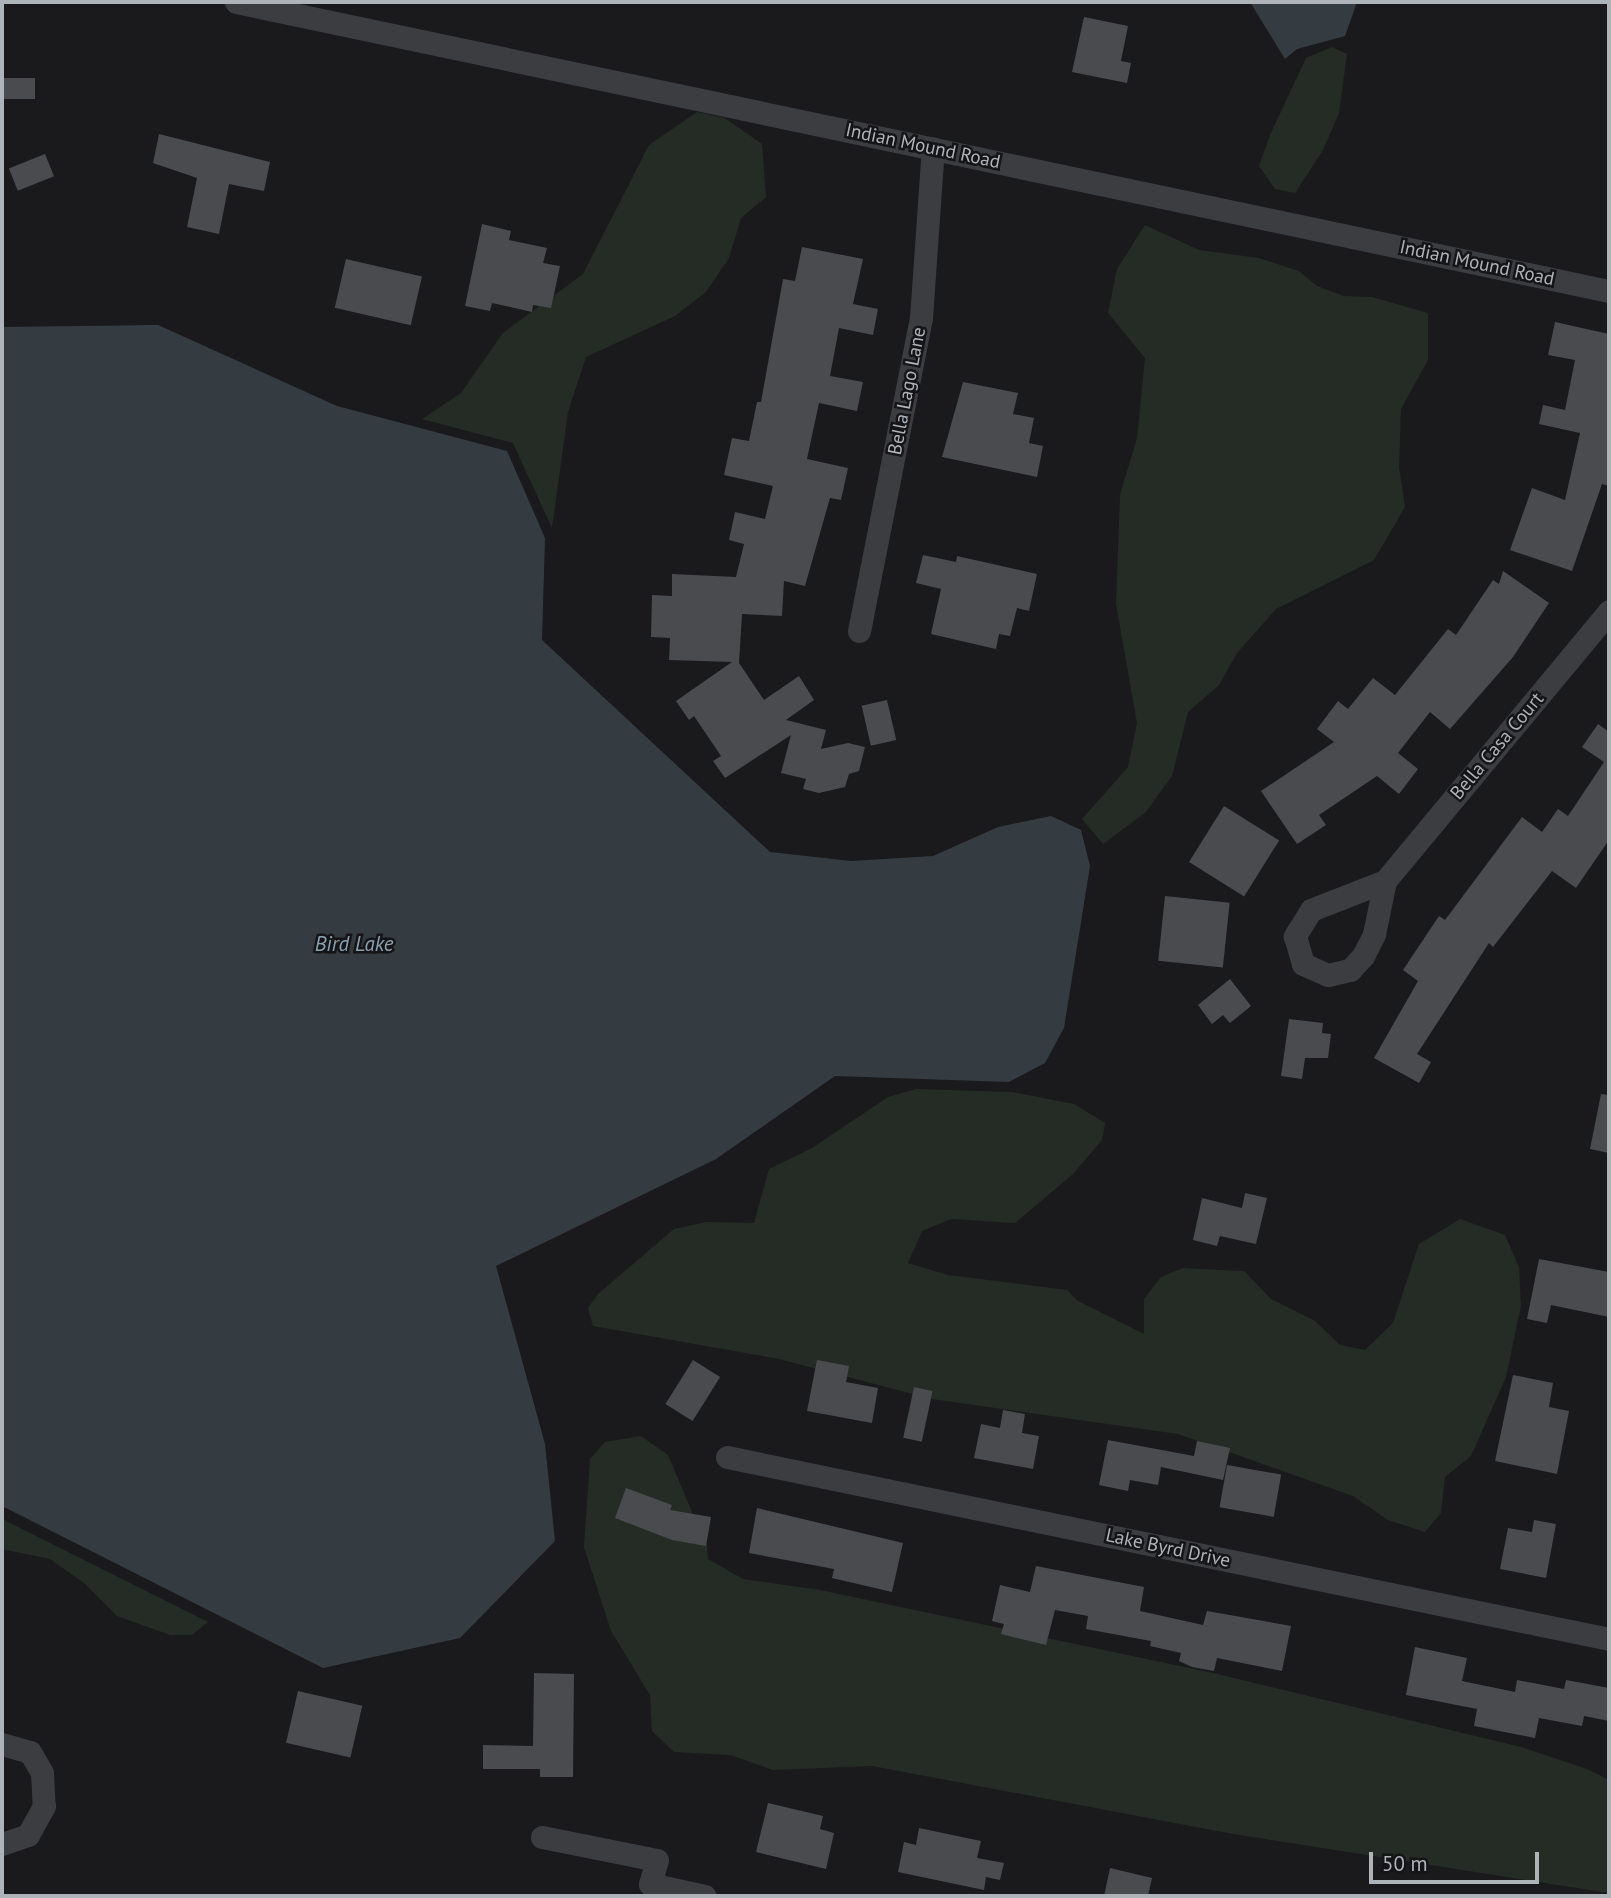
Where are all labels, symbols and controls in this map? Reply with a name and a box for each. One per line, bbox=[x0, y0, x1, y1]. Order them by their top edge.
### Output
street label: Indian Mound Road bbox=[844, 118, 1002, 174]
street label: Indian Mound Road bbox=[1398, 235, 1556, 291]
street label: Bella Lago Lane bbox=[883, 325, 931, 457]
street label: Bella Casa Court bbox=[1446, 688, 1548, 804]
water label: Bird Lake bbox=[315, 931, 393, 957]
street label: Lake Byrd Drive bbox=[1104, 1524, 1232, 1572]
scale bar bbox=[1373, 1839, 1543, 1883]
text: 50 m bbox=[1382, 1850, 1428, 1877]

